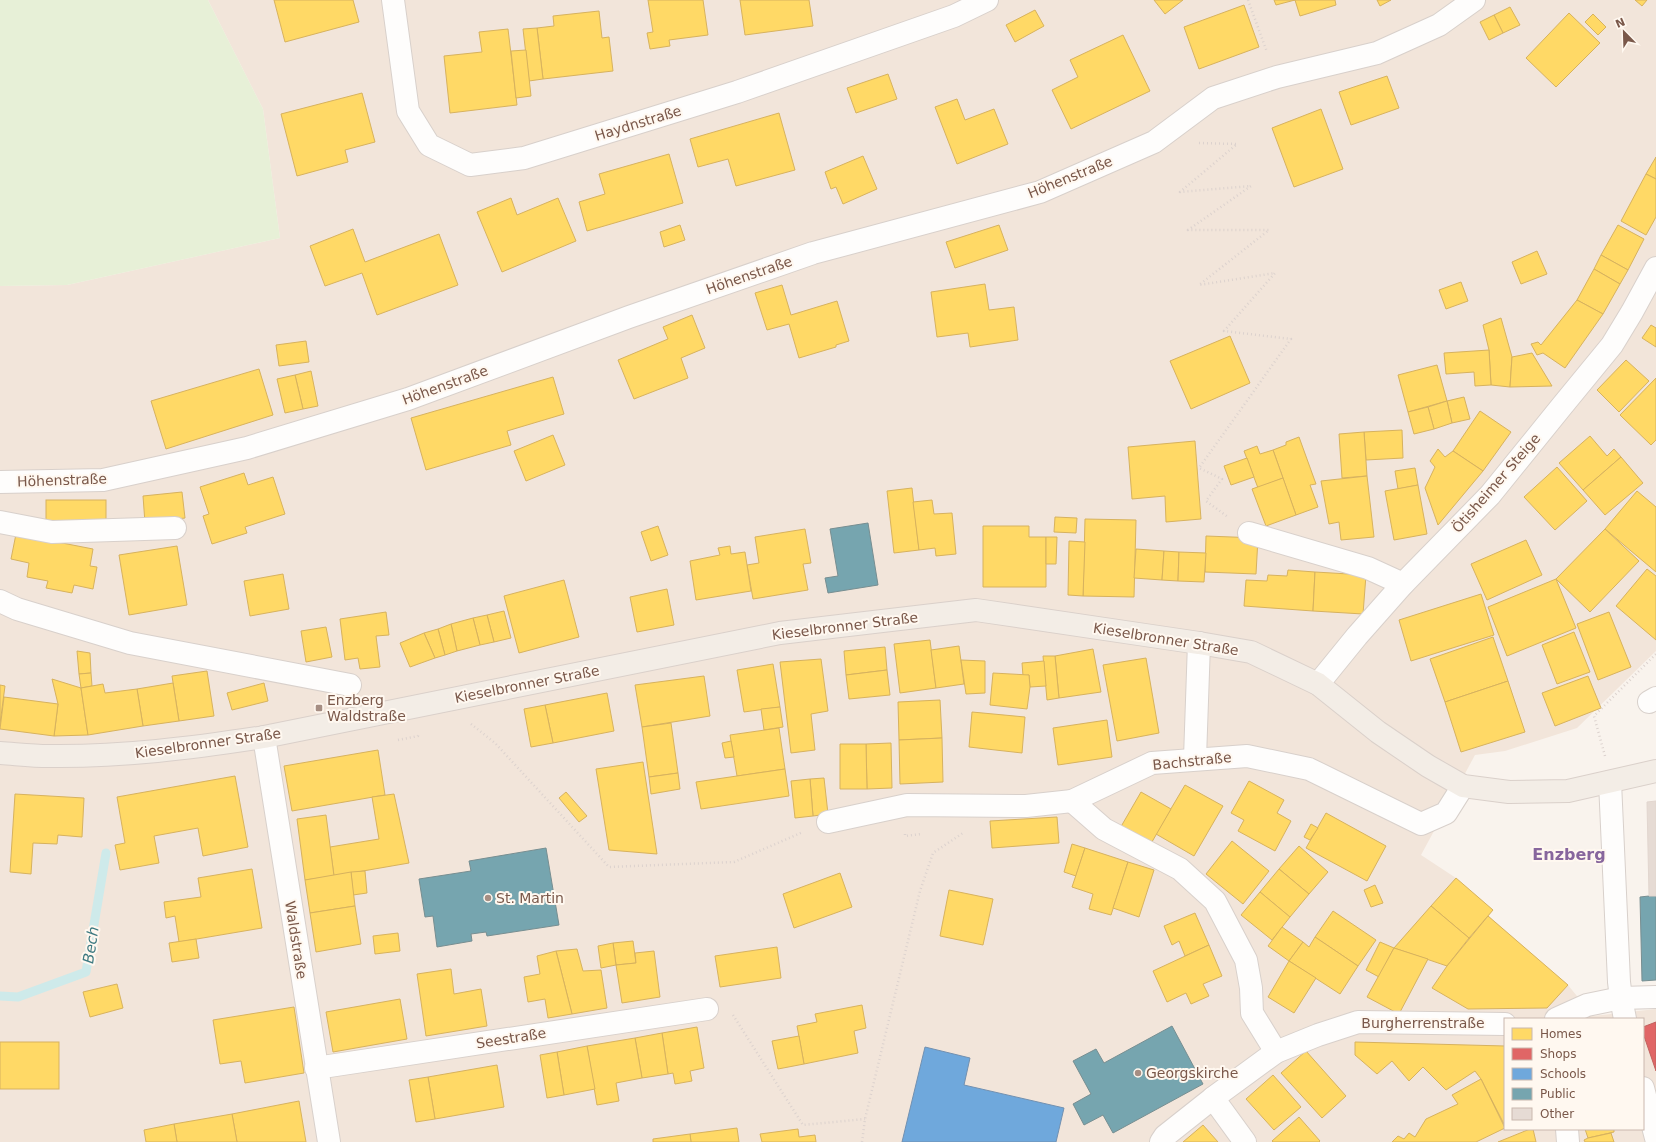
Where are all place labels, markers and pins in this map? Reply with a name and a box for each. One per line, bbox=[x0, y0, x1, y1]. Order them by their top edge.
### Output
place label: Enzberg Waldstraße bbox=[327, 692, 406, 724]
marker: Enzberg Waldstraße bbox=[314, 703, 324, 713]
place label: St. Martin bbox=[496, 890, 564, 906]
marker: St. Martin bbox=[483, 893, 493, 903]
place label: Georgskirche bbox=[1146, 1065, 1238, 1081]
marker: Georgskirche bbox=[1133, 1068, 1143, 1078]

